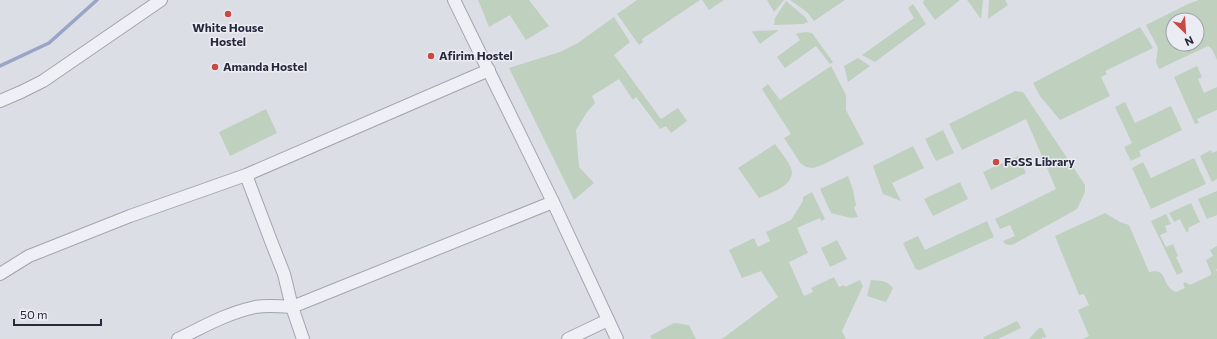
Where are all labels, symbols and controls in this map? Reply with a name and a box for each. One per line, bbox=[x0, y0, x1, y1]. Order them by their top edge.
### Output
marker: White House Hostel bbox=[223, 9, 233, 19]
north arrow bbox=[1165, 12, 1205, 52]
place label: White House Hostel bbox=[192, 20, 264, 48]
text: N bbox=[1183, 34, 1196, 49]
place label: Afirim Hostel bbox=[439, 48, 513, 62]
marker: Afirim Hostel bbox=[426, 51, 436, 61]
place label: Amanda Hostel bbox=[223, 59, 307, 73]
marker: Amanda Hostel bbox=[210, 62, 220, 72]
place label: FoSS Library bbox=[1004, 154, 1075, 168]
marker: FoSS Library bbox=[991, 157, 1001, 167]
scale bar bbox=[14, 301, 101, 327]
text: 50 m bbox=[20, 307, 48, 321]

